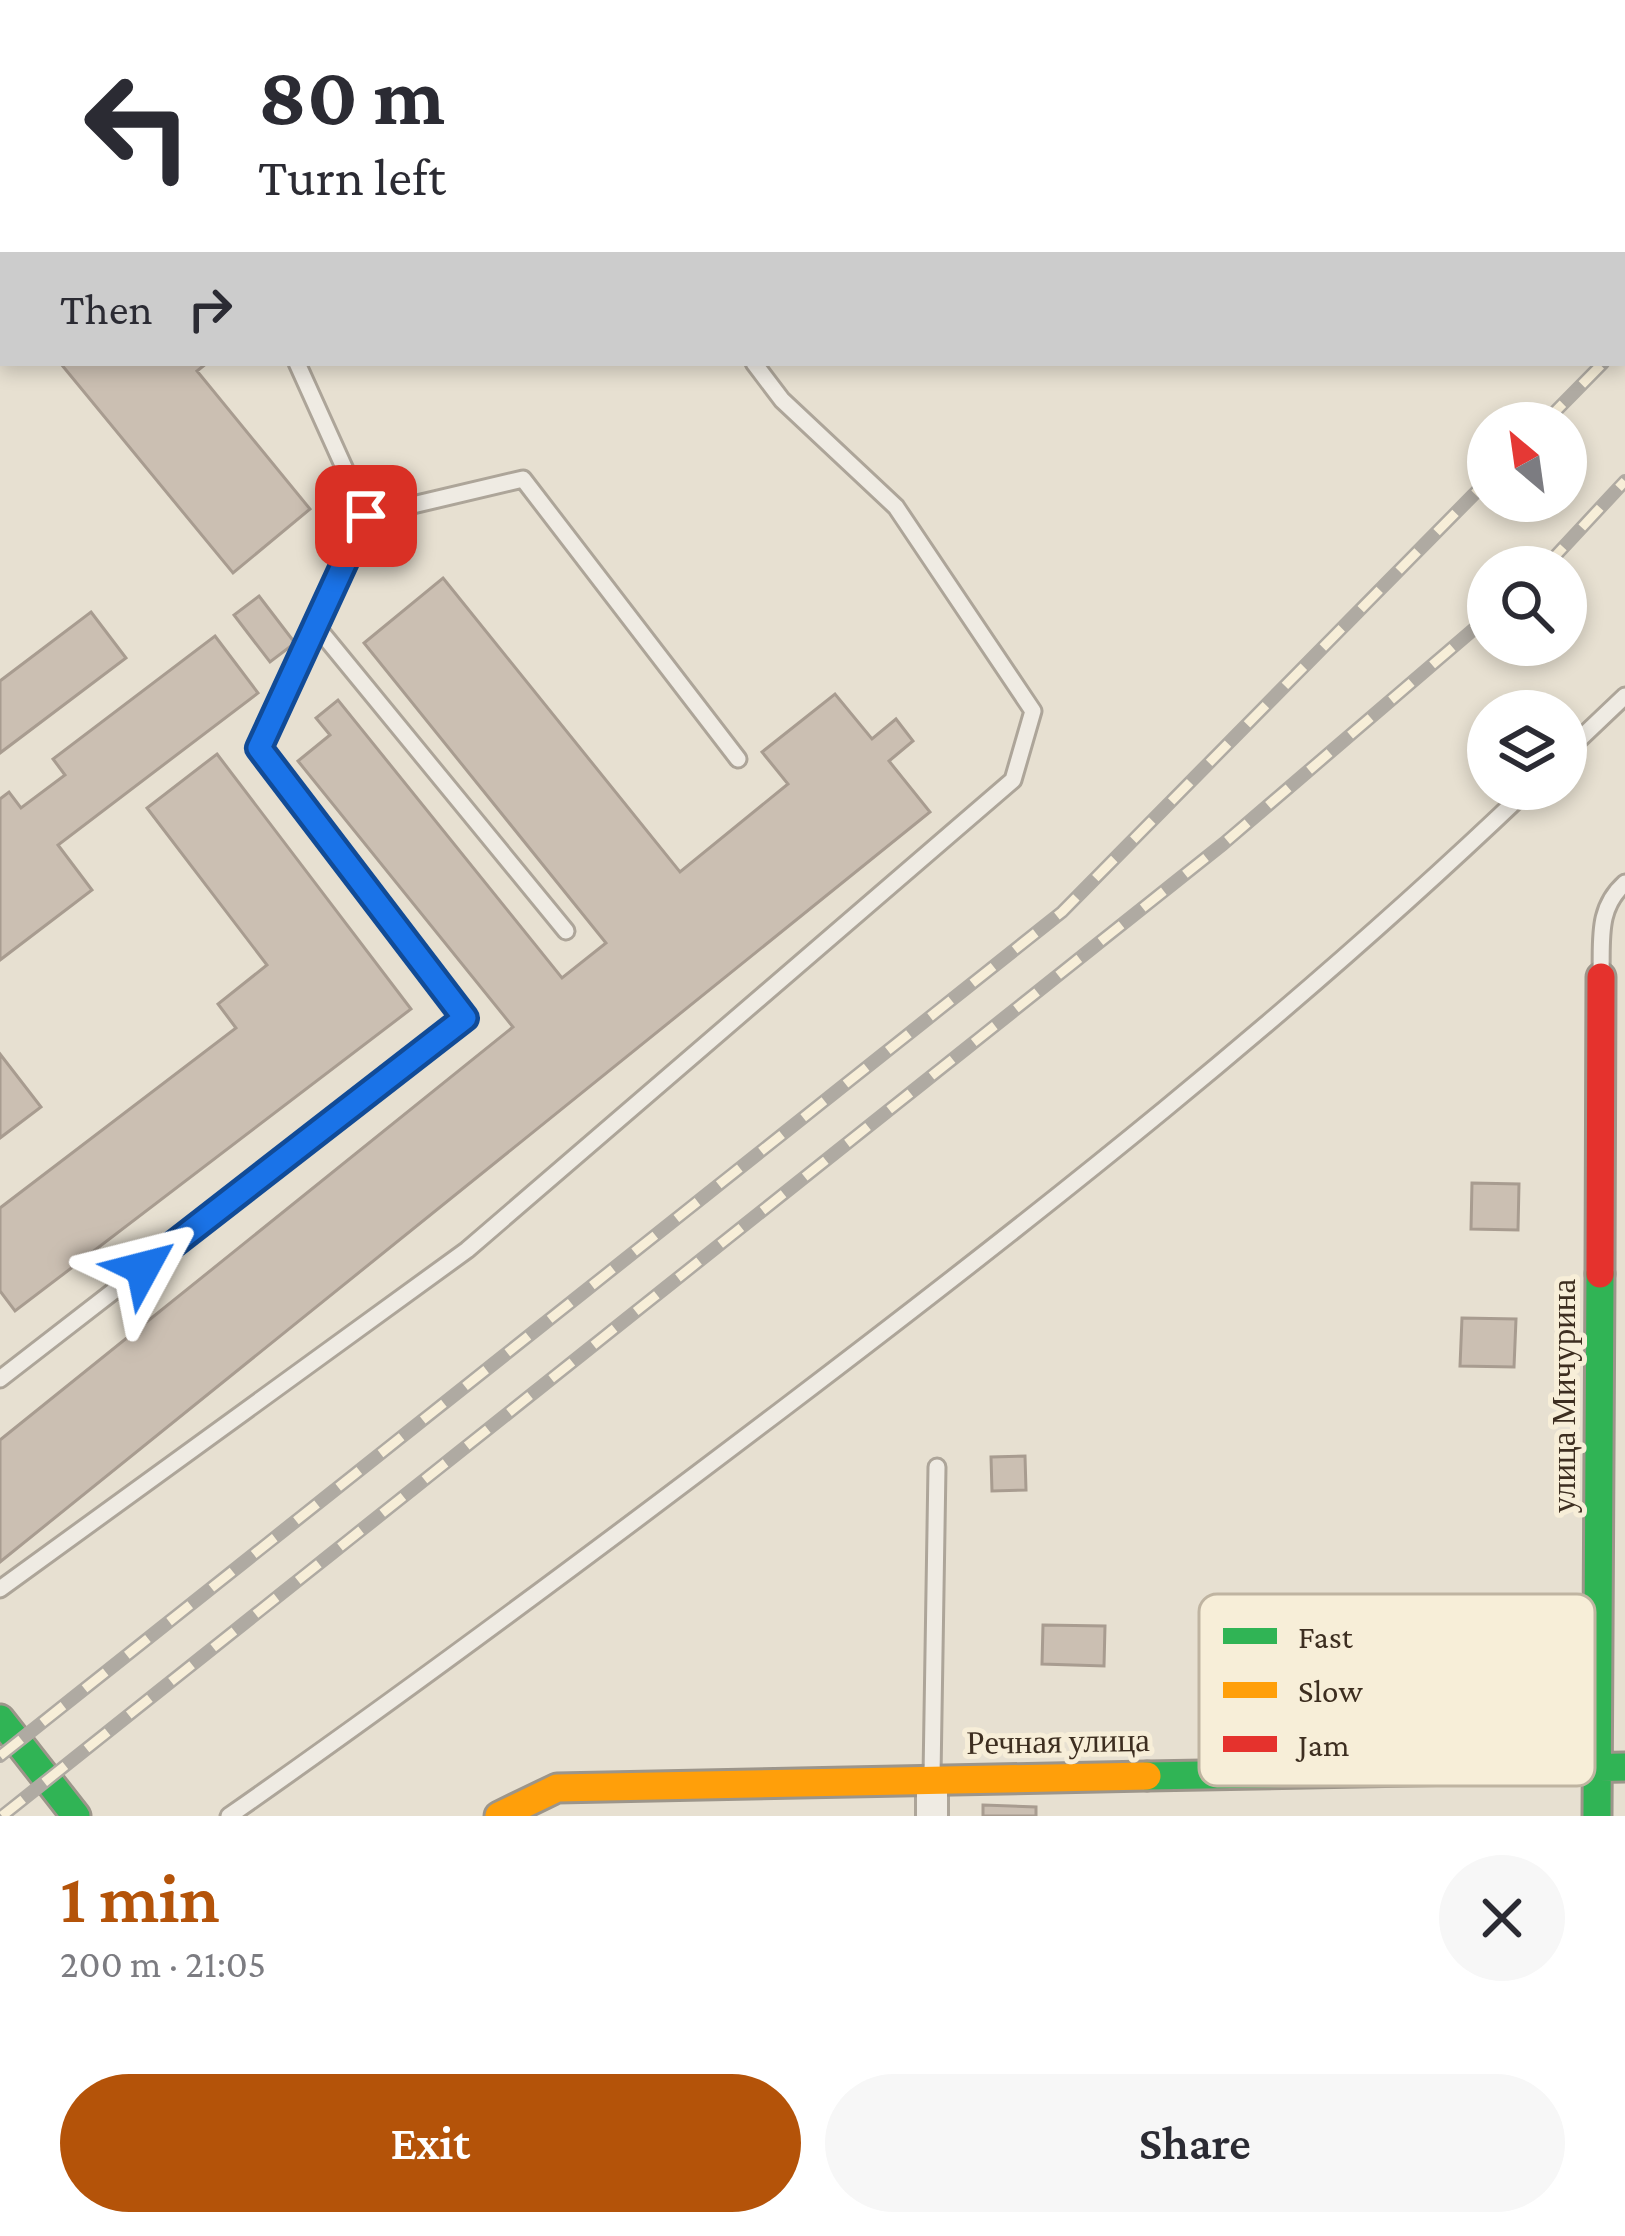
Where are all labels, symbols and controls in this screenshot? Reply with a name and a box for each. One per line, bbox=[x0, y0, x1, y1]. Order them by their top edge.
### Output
icon: left bbox=[60, 48, 216, 204]
text: 80 m bbox=[258, 49, 445, 142]
text: Turn left bbox=[258, 147, 446, 207]
icon: right bbox=[177, 276, 243, 342]
text: Then bbox=[60, 284, 153, 334]
north arrow bbox=[1467, 402, 1587, 522]
map controls bbox=[1467, 402, 1587, 810]
pin bbox=[315, 465, 417, 567]
icon: arrive bbox=[333, 483, 399, 549]
button: search bbox=[1467, 546, 1587, 666]
button: layers bbox=[1467, 690, 1587, 810]
position arrow bbox=[80, 1205, 206, 1331]
street label: улица Мичурина bbox=[1545, 1279, 1582, 1513]
legend bbox=[1199, 1594, 1595, 1786]
text: Fast bbox=[1298, 1618, 1354, 1655]
text: Slow bbox=[1298, 1672, 1363, 1709]
street label: Речная улица bbox=[966, 1721, 1150, 1761]
text: Jam bbox=[1295, 1726, 1350, 1763]
button: close bbox=[1439, 1855, 1565, 1981]
text: 1 min bbox=[60, 1857, 220, 1937]
text: 200 m · 21:05 bbox=[60, 1942, 266, 1985]
button: Exit bbox=[60, 2074, 801, 2212]
button: Share bbox=[825, 2074, 1565, 2212]

